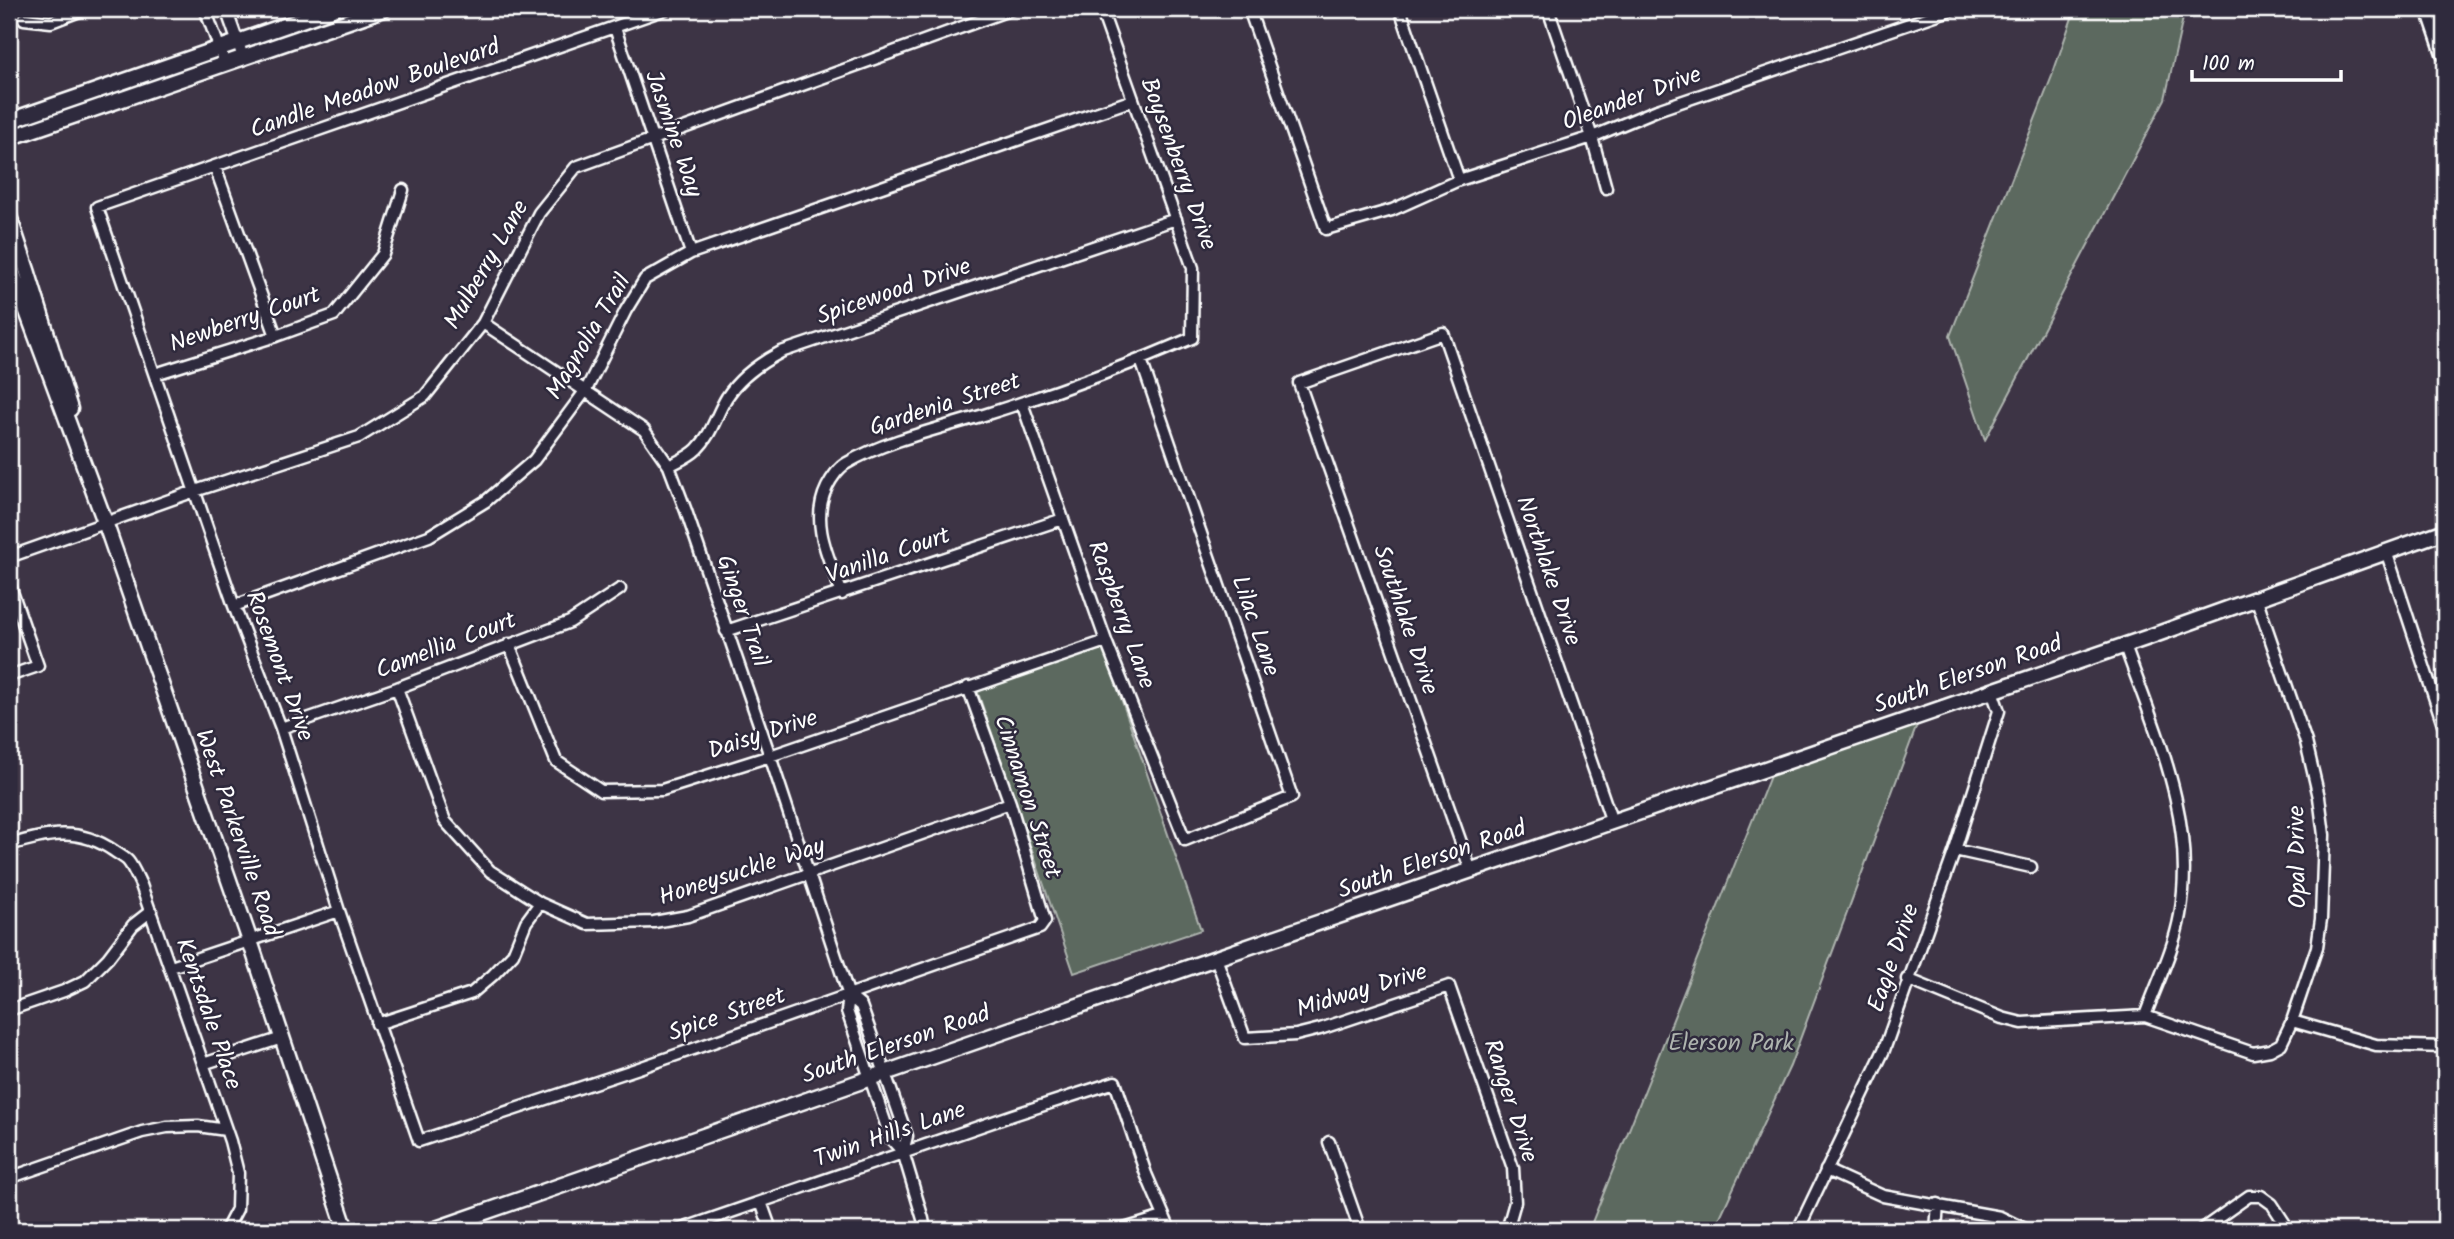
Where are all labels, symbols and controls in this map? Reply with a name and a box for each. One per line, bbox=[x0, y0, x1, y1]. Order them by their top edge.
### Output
street label: Candle Meadow Boulevard bbox=[245, 28, 506, 150]
scale bar bbox=[2192, 38, 2340, 82]
text: 100 m bbox=[2202, 48, 2255, 81]
street label: Oleander Drive bbox=[1557, 56, 1707, 142]
street label: Jasmine Way bbox=[633, 65, 713, 203]
street label: Boysenberry Drive bbox=[1129, 72, 1227, 256]
street label: Mulberry Lane bbox=[434, 193, 540, 337]
street label: Spicewood Drive bbox=[812, 247, 977, 337]
street label: Magnolia Trail bbox=[536, 266, 642, 408]
street label: Newberry Court bbox=[164, 276, 326, 364]
street label: Gardenia Street bbox=[864, 362, 1026, 448]
street label: Northlake Drive bbox=[1504, 491, 1592, 651]
street label: Vanilla Court bbox=[821, 516, 956, 595]
street label: Raspberry Lane bbox=[1076, 535, 1166, 695]
street label: Southlake Drive bbox=[1361, 540, 1449, 700]
street label: Ginger Trail bbox=[705, 550, 779, 673]
street label: Lilac Lane bbox=[1220, 570, 1290, 682]
street label: Rosemont Drive bbox=[234, 585, 324, 747]
street label: Camellia Court bbox=[370, 601, 523, 691]
street label: South Elerson Road bbox=[1868, 624, 2069, 726]
street label: Daisy Drive bbox=[703, 699, 823, 771]
street label: Cinnamon Street bbox=[982, 710, 1072, 885]
street label: West Parkerville Road bbox=[183, 724, 291, 943]
street label: Opal Drive bbox=[2278, 805, 2318, 909]
street label: South Elerson Road bbox=[1332, 809, 1533, 911]
street label: Honeysuckle Way bbox=[654, 826, 831, 917]
street label: Eagle Drive bbox=[1857, 898, 1931, 1018]
street label: Kentsdale Place bbox=[164, 933, 252, 1095]
street label: Midway Drive bbox=[1292, 953, 1432, 1029]
street label: Spice Street bbox=[663, 976, 792, 1053]
street label: South Elerson Road bbox=[796, 994, 997, 1096]
park label: Elerson Park bbox=[1668, 1024, 1795, 1063]
street label: Ranger Drive bbox=[1472, 1034, 1548, 1168]
street label: Twin Hills Lane bbox=[809, 1091, 971, 1179]

